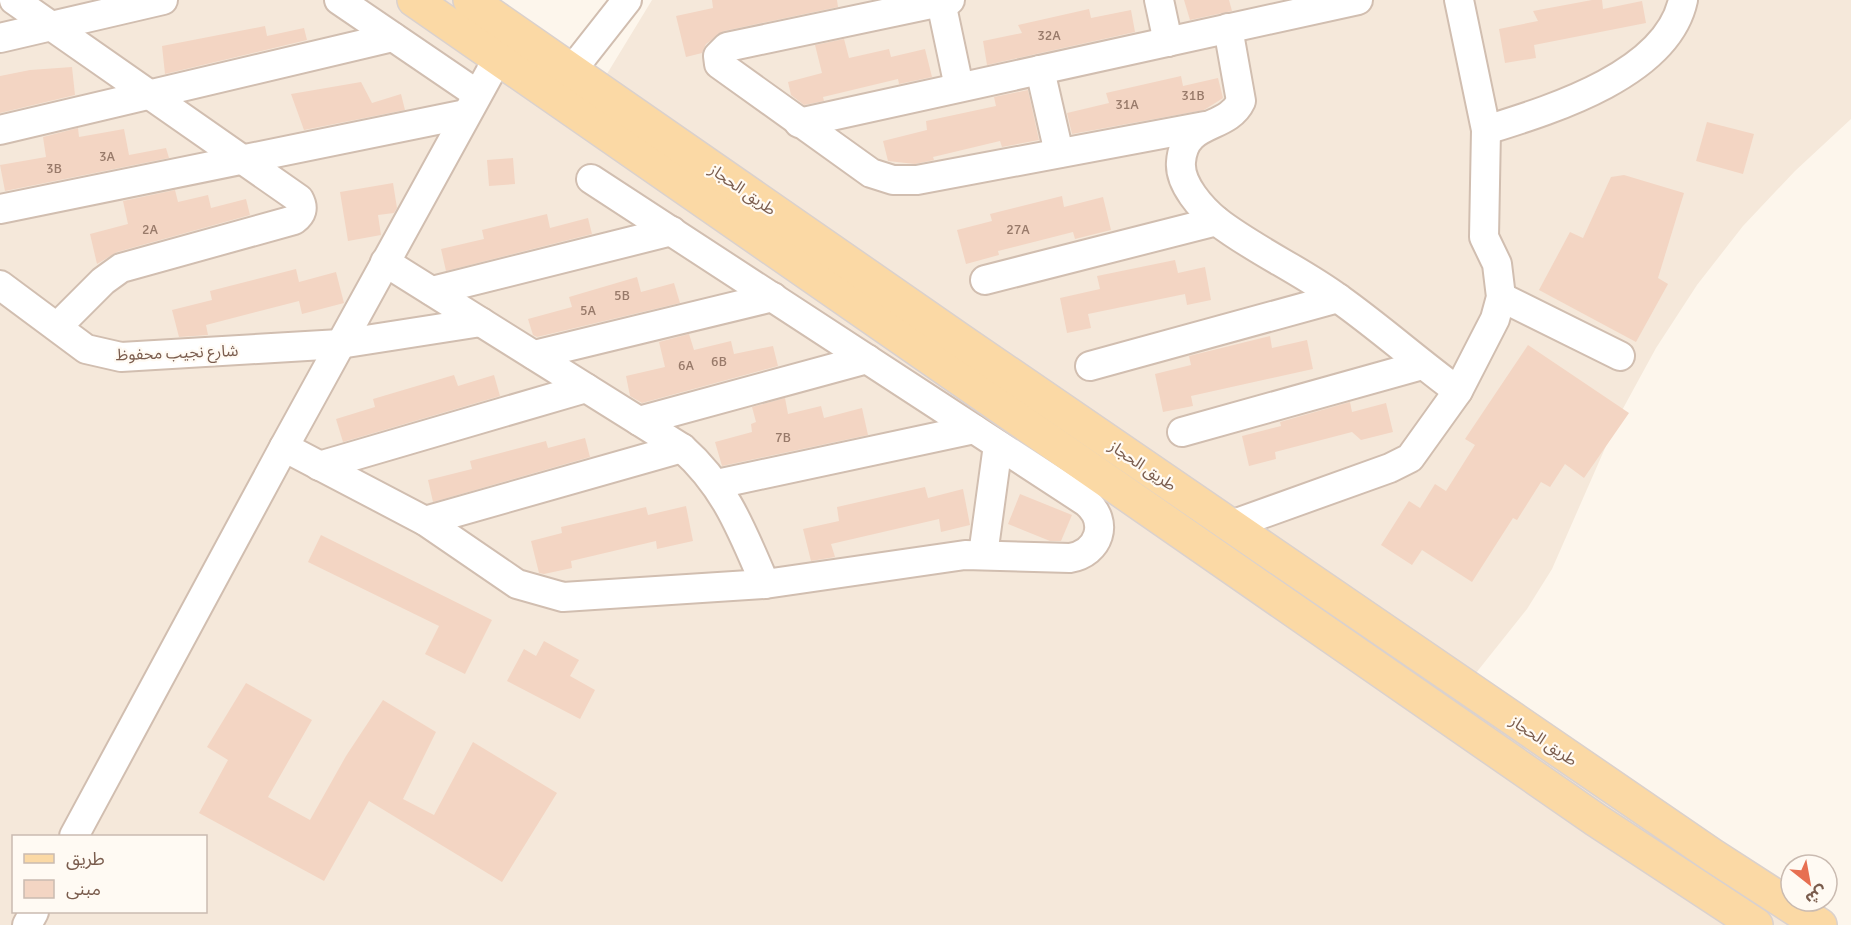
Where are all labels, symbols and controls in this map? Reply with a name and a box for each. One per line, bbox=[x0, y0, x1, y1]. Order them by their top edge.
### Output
house number: 32A bbox=[1037, 27, 1061, 44]
house number: 31B bbox=[1181, 87, 1205, 104]
house number: 31A bbox=[1115, 96, 1139, 113]
house number: 3A bbox=[99, 148, 115, 165]
street label: طريق الحجاز bbox=[704, 159, 780, 220]
house number: 3B bbox=[46, 160, 62, 177]
house number: 2A bbox=[142, 221, 158, 238]
house number: 27A bbox=[1006, 221, 1030, 238]
house number: 5B bbox=[614, 287, 630, 304]
house number: 5A bbox=[580, 302, 596, 319]
street label: شارع نجيب محفوظ bbox=[115, 341, 239, 367]
house number: 6B bbox=[711, 353, 727, 370]
house number: 6A bbox=[678, 357, 694, 374]
house number: 7B bbox=[775, 429, 791, 446]
street label: طريق الحجاز bbox=[1104, 436, 1180, 496]
street label: طريق الحجاز bbox=[1505, 711, 1581, 771]
legend bbox=[12, 835, 207, 913]
text: طريق bbox=[66, 848, 105, 870]
north arrow bbox=[1779, 853, 1839, 913]
text: مبنى bbox=[66, 878, 101, 900]
text: ش bbox=[1802, 881, 1831, 909]

